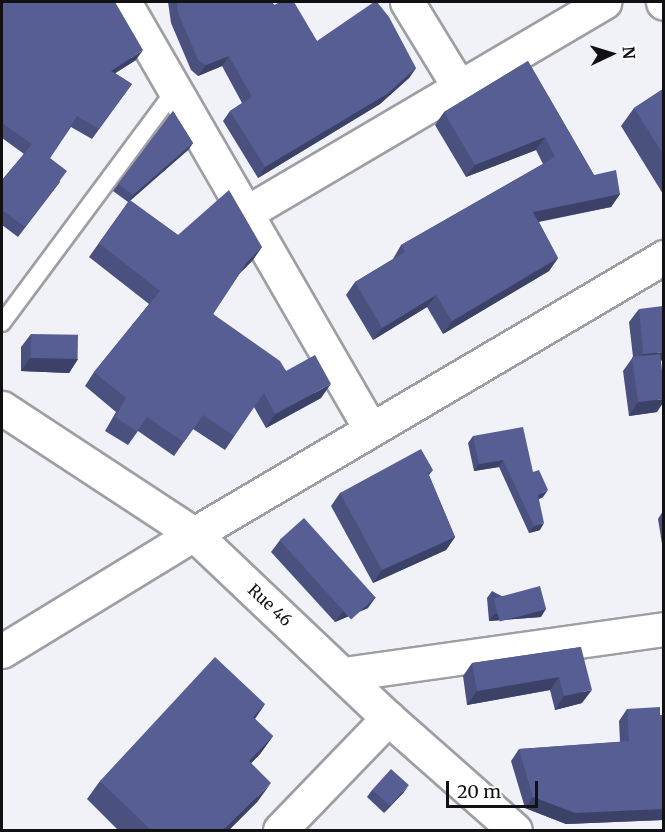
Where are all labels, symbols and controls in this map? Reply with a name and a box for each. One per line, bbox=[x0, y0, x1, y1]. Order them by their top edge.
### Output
north arrow bbox=[581, 24, 641, 84]
text: N bbox=[619, 46, 639, 60]
street label: Rue 46 bbox=[244, 580, 296, 630]
scale bar bbox=[449, 769, 540, 807]
text: 20 m bbox=[457, 780, 501, 803]

